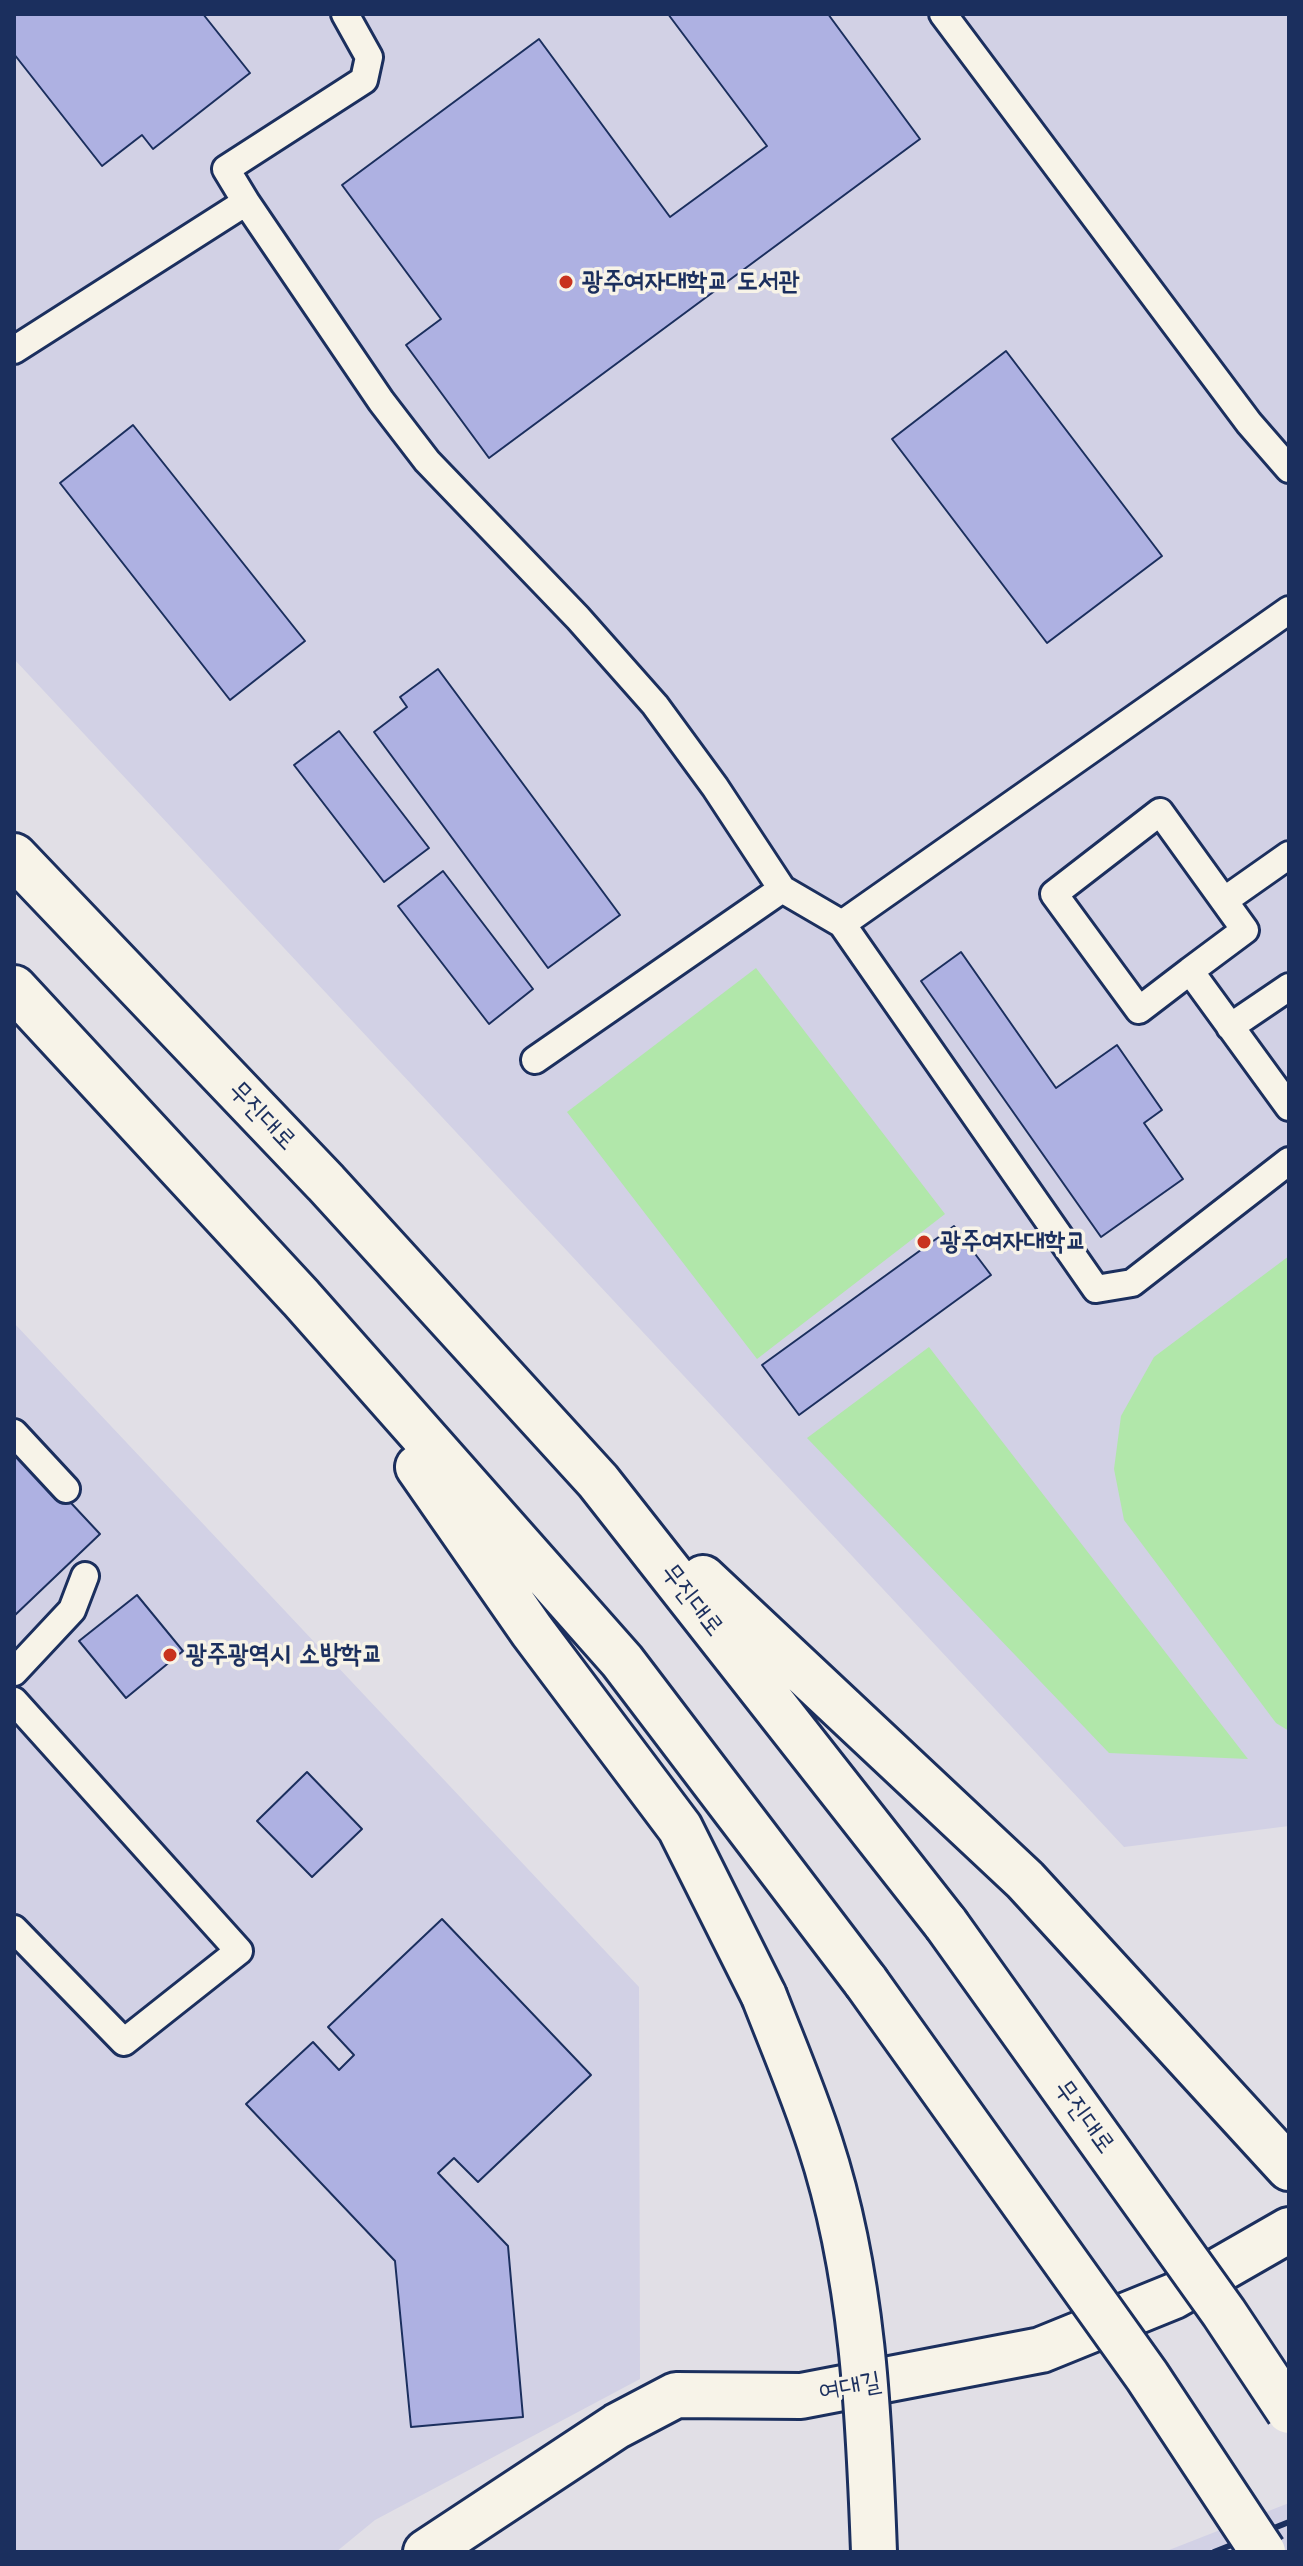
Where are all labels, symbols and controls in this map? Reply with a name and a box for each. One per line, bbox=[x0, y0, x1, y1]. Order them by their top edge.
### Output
place label: 광주여자대학교 도서관 bbox=[582, 266, 800, 298]
marker: 광주여자대학교 도서관 bbox=[557, 273, 575, 291]
street label: 무진대로 bbox=[222, 1075, 302, 1157]
place label: 광주여자대학교 bbox=[940, 1226, 1086, 1258]
marker: 광주여자대학교 bbox=[915, 1233, 933, 1251]
street label: 무진대로 bbox=[654, 1557, 730, 1643]
place label: 광주광역시 소방학교 bbox=[186, 1639, 383, 1671]
marker: 광주광역시 소방학교 bbox=[161, 1646, 179, 1664]
street label: 무진대로 bbox=[1047, 2074, 1121, 2160]
street label: 여대길 bbox=[816, 2366, 884, 2408]

